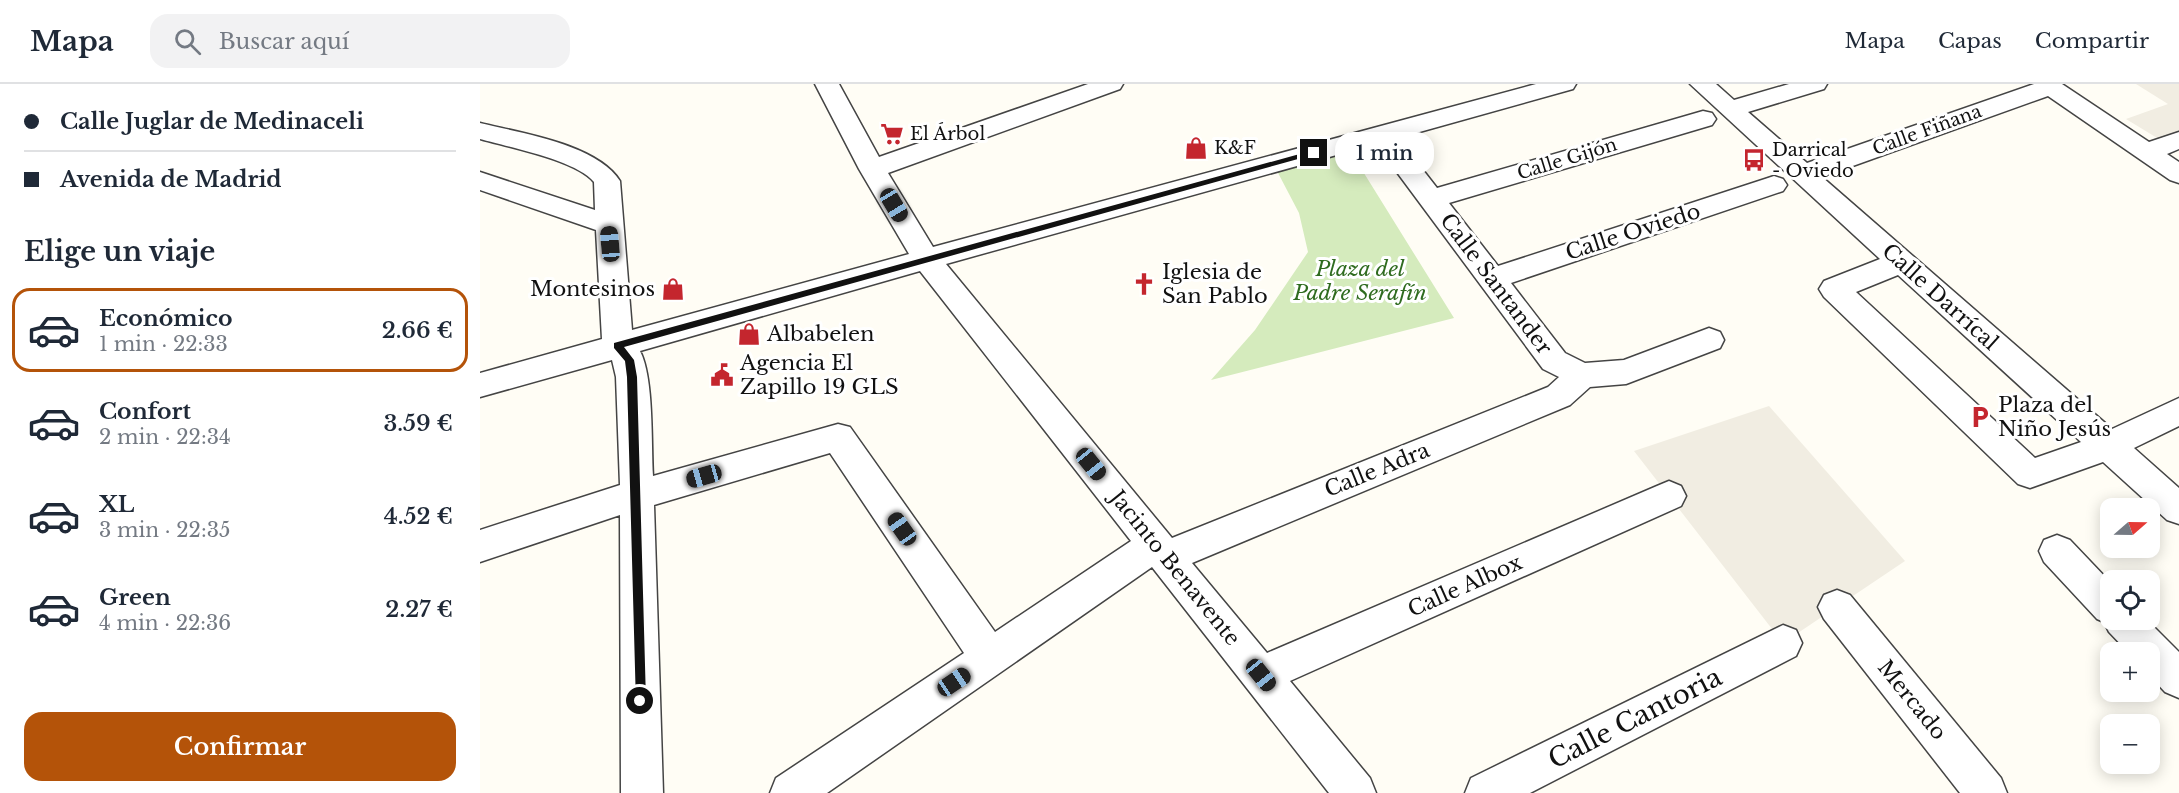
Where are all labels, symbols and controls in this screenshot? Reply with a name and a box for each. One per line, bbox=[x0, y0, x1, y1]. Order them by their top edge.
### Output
search box bbox=[150, 14, 570, 68]
text: Mapa bbox=[30, 24, 114, 59]
icon: search bbox=[171, 25, 204, 58]
text: Buscar aquí bbox=[219, 28, 349, 55]
text: Mapa bbox=[1845, 28, 1905, 54]
text: Capas bbox=[1938, 28, 2002, 54]
text: Compartir bbox=[2035, 28, 2149, 54]
street label: Calle Fiñana bbox=[1869, 100, 1985, 160]
text: Calle Juglar de Medinaceli bbox=[60, 108, 364, 135]
supermarket icon: El Árbol bbox=[879, 121, 905, 147]
place label: El Árbol bbox=[910, 122, 985, 145]
callout: 1 min bbox=[1335, 132, 1434, 174]
street label: Calle Gijón bbox=[1515, 133, 1619, 185]
shop icon: K&F bbox=[1183, 135, 1209, 161]
place label: K&F bbox=[1214, 137, 1256, 159]
route end bbox=[1300, 139, 1327, 166]
place label: Darrical - Oviedo bbox=[1772, 139, 1854, 182]
text: 1 min bbox=[1356, 141, 1413, 165]
bus stop icon: Darrical - Oviedo bbox=[1741, 147, 1767, 173]
text: Avenida de Madrid bbox=[60, 166, 282, 193]
car bbox=[877, 185, 911, 225]
street label: Calle Oviedo bbox=[1562, 198, 1704, 266]
street label: Calle Santander bbox=[1434, 208, 1558, 360]
car bbox=[599, 225, 621, 263]
text: Elige un viaje bbox=[24, 235, 215, 268]
street label: Calle Darrícal bbox=[1877, 238, 2004, 356]
park label: Plaza del Padre Serafín bbox=[1292, 256, 1427, 306]
place label: Iglesia de San Pablo bbox=[1162, 259, 1268, 309]
church icon: Iglesia de San Pablo bbox=[1131, 271, 1157, 297]
place label: Montesinos bbox=[530, 276, 655, 302]
shop icon: Montesinos bbox=[660, 276, 686, 302]
icon: car bbox=[27, 303, 81, 357]
text: Económico bbox=[99, 305, 232, 332]
text: 2.66 € bbox=[382, 317, 453, 344]
shop icon: Albabelen bbox=[736, 321, 762, 347]
place label: Albabelen bbox=[766, 321, 875, 347]
text: 1 min · 22:33 bbox=[99, 332, 228, 356]
place label: Agencia El Zapillo 19 GLS bbox=[739, 350, 899, 400]
public building icon: Agencia El Zapillo 19 GLS bbox=[709, 362, 735, 388]
place label: Plaza del Niño Jesús bbox=[1998, 392, 2111, 442]
icon: car bbox=[27, 396, 81, 450]
text: Confort bbox=[99, 398, 191, 425]
parking icon: Plaza del Niño Jesús bbox=[1967, 404, 1993, 430]
text: 3.59 € bbox=[383, 410, 453, 437]
text: 2 min · 22:34 bbox=[99, 425, 231, 449]
street label: Calle Adra bbox=[1321, 437, 1434, 503]
car bbox=[1073, 444, 1109, 484]
car bbox=[684, 462, 724, 490]
street label: Jacinto Benavente bbox=[1102, 483, 1246, 651]
icon: car bbox=[27, 489, 81, 543]
text: XL bbox=[99, 491, 134, 518]
north arrow bbox=[2100, 498, 2160, 558]
map controls bbox=[2100, 498, 2160, 774]
text: 4.52 € bbox=[384, 503, 453, 530]
car bbox=[884, 509, 920, 549]
text: 3 min · 22:35 bbox=[99, 518, 230, 542]
street label: Calle Albox bbox=[1404, 549, 1526, 623]
button: locate bbox=[2100, 570, 2160, 630]
icon: car bbox=[27, 582, 81, 636]
text: Green bbox=[99, 584, 171, 611]
text: 2.27 € bbox=[385, 596, 453, 623]
text: 4 min · 22:36 bbox=[99, 611, 231, 635]
button: + bbox=[2100, 642, 2160, 702]
car bbox=[1243, 655, 1279, 695]
street label: Mercado bbox=[1872, 655, 1952, 745]
street label: Calle Cantoria bbox=[1543, 660, 1728, 775]
car bbox=[934, 664, 974, 700]
route start bbox=[626, 687, 653, 714]
button: Confirmar bbox=[24, 712, 456, 781]
button: − bbox=[2100, 714, 2160, 774]

